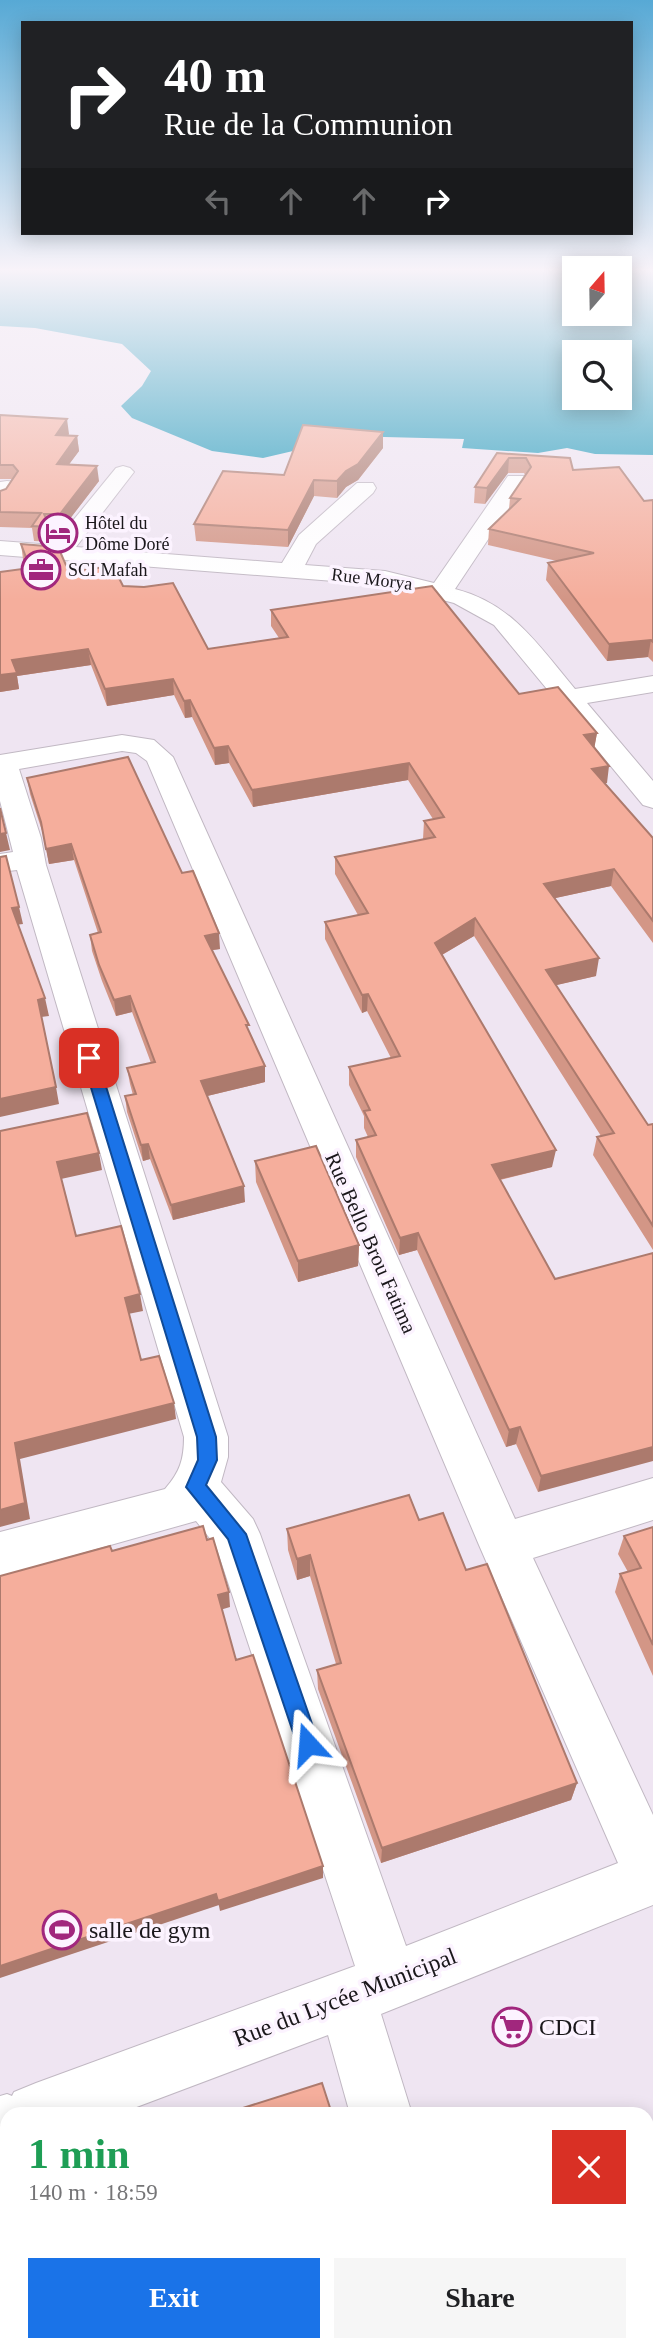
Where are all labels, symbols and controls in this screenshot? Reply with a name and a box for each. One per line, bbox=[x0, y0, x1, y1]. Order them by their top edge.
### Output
text: 40 m bbox=[164, 48, 266, 103]
icon: right bbox=[49, 49, 140, 140]
text: Rue de la Communion bbox=[164, 106, 453, 142]
icon: left bbox=[199, 182, 237, 220]
icon: ahead bbox=[272, 182, 310, 220]
icon: ahead bbox=[345, 182, 383, 220]
icon: right bbox=[418, 182, 456, 220]
north arrow bbox=[562, 256, 632, 326]
map controls bbox=[562, 256, 632, 410]
button: search bbox=[562, 340, 632, 410]
hotel icon: Hôtel du Dôme Doré bbox=[37, 512, 79, 554]
place label: Hôtel du Dôme Doré bbox=[85, 513, 169, 554]
office icon: SCI Mafah bbox=[20, 549, 62, 591]
place label: SCI Mafah bbox=[68, 560, 148, 580]
street label: Rue Morya bbox=[330, 564, 414, 594]
pin bbox=[59, 1028, 119, 1088]
icon: arrive bbox=[70, 1039, 108, 1077]
street label: Rue Bello Brou Fatima bbox=[320, 1149, 422, 1338]
position arrow bbox=[271, 1707, 345, 1781]
sports icon: salle de gym bbox=[41, 1909, 83, 1951]
place label: salle de gym bbox=[89, 1917, 211, 1943]
street label: Rue du Lycée Municipal bbox=[230, 1942, 460, 2052]
supermarket icon: CDCI bbox=[491, 2006, 533, 2048]
place label: CDCI bbox=[539, 2014, 596, 2040]
button: close bbox=[552, 2130, 626, 2204]
text: 1 min bbox=[28, 2131, 130, 2177]
text: 140 m · 18:59 bbox=[28, 2180, 158, 2205]
button: Exit bbox=[28, 2258, 320, 2338]
button: Share bbox=[334, 2258, 626, 2338]

